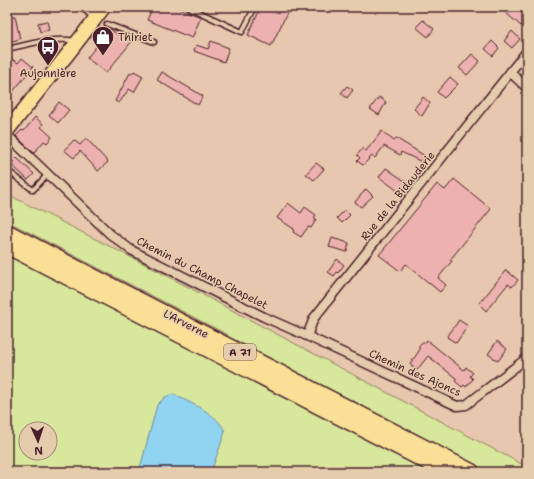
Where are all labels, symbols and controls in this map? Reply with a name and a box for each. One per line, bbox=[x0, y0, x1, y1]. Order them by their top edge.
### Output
shop icon: Thiriet bbox=[90, 24, 116, 57]
place label: Thiriet bbox=[118, 30, 153, 45]
bus stop icon: Aujonnière bbox=[35, 34, 61, 67]
place label: Aujonnière bbox=[20, 66, 76, 81]
street label: Rue de la Bidauderie bbox=[357, 148, 439, 244]
street label: Chemin du Champ Chapelet bbox=[134, 233, 270, 313]
street label: L'Arverne bbox=[161, 306, 211, 342]
road number: A 71 bbox=[224, 344, 256, 360]
street label: Chemin des Ajoncs bbox=[367, 346, 463, 400]
north arrow bbox=[18, 421, 58, 461]
text: N bbox=[33, 443, 43, 458]

